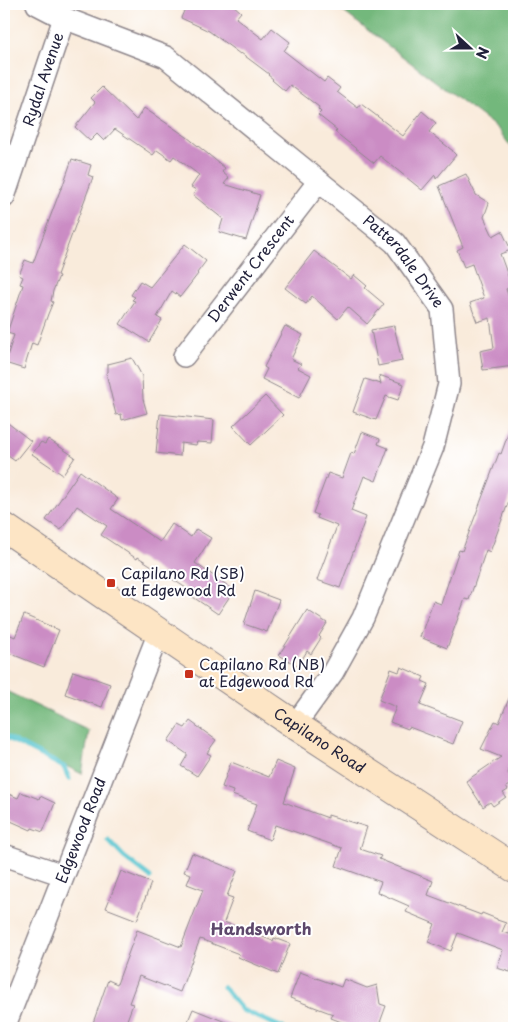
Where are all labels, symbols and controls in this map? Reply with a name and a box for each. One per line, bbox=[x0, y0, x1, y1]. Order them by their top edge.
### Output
north arrow bbox=[446, 22, 496, 72]
street label: Rydal Avenue bbox=[16, 29, 68, 129]
text: N bbox=[471, 44, 494, 62]
street label: Patterdale Drive bbox=[359, 208, 451, 312]
street label: Derwent Crescent bbox=[201, 209, 299, 327]
place label: Capilano Rd (SB) at Edgewood Rd bbox=[121, 561, 245, 601]
marker: Capilano Rd (SB) at Edgewood Rd bbox=[105, 577, 117, 589]
place label: Capilano Rd (NB) at Edgewood Rd bbox=[199, 652, 325, 692]
marker: Capilano Rd (NB) at Edgewood Rd bbox=[183, 668, 195, 680]
street label: Capilano Road bbox=[270, 701, 371, 778]
street label: Edgewood Road bbox=[49, 774, 111, 886]
district label: Handsworth bbox=[210, 916, 312, 940]

